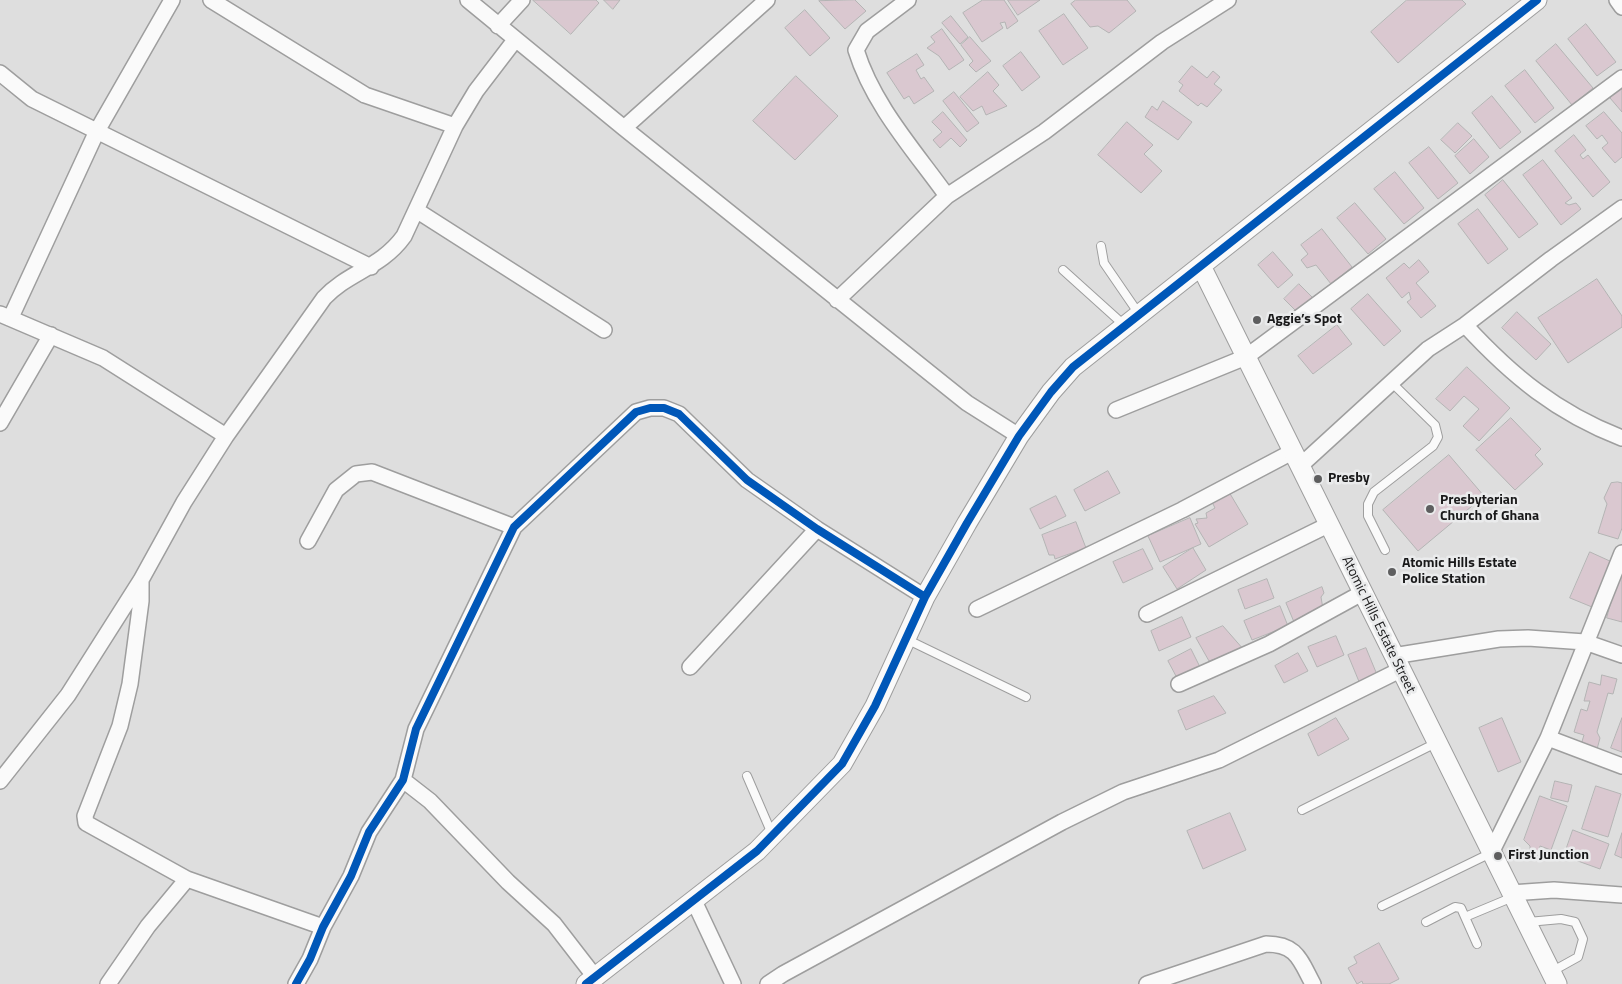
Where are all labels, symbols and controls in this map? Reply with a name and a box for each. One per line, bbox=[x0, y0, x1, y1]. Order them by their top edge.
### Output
place label: Aggie’s Spot bbox=[1267, 312, 1342, 328]
marker: Aggie’s Spot bbox=[1251, 314, 1263, 326]
place label: Presby bbox=[1328, 471, 1370, 487]
marker: Presby bbox=[1312, 473, 1324, 485]
place label: Presbyterian Church of Ghana bbox=[1440, 493, 1539, 526]
marker: Presbyterian Church of Ghana bbox=[1424, 503, 1436, 515]
street label: Atomic Hills Estate Street bbox=[1338, 554, 1418, 696]
place label: Atomic Hills Estate Police Station bbox=[1402, 556, 1517, 588]
marker: Atomic Hills Estate Police Station bbox=[1386, 566, 1398, 578]
place label: First Junction bbox=[1508, 848, 1589, 864]
marker: First Junction bbox=[1492, 850, 1504, 862]

